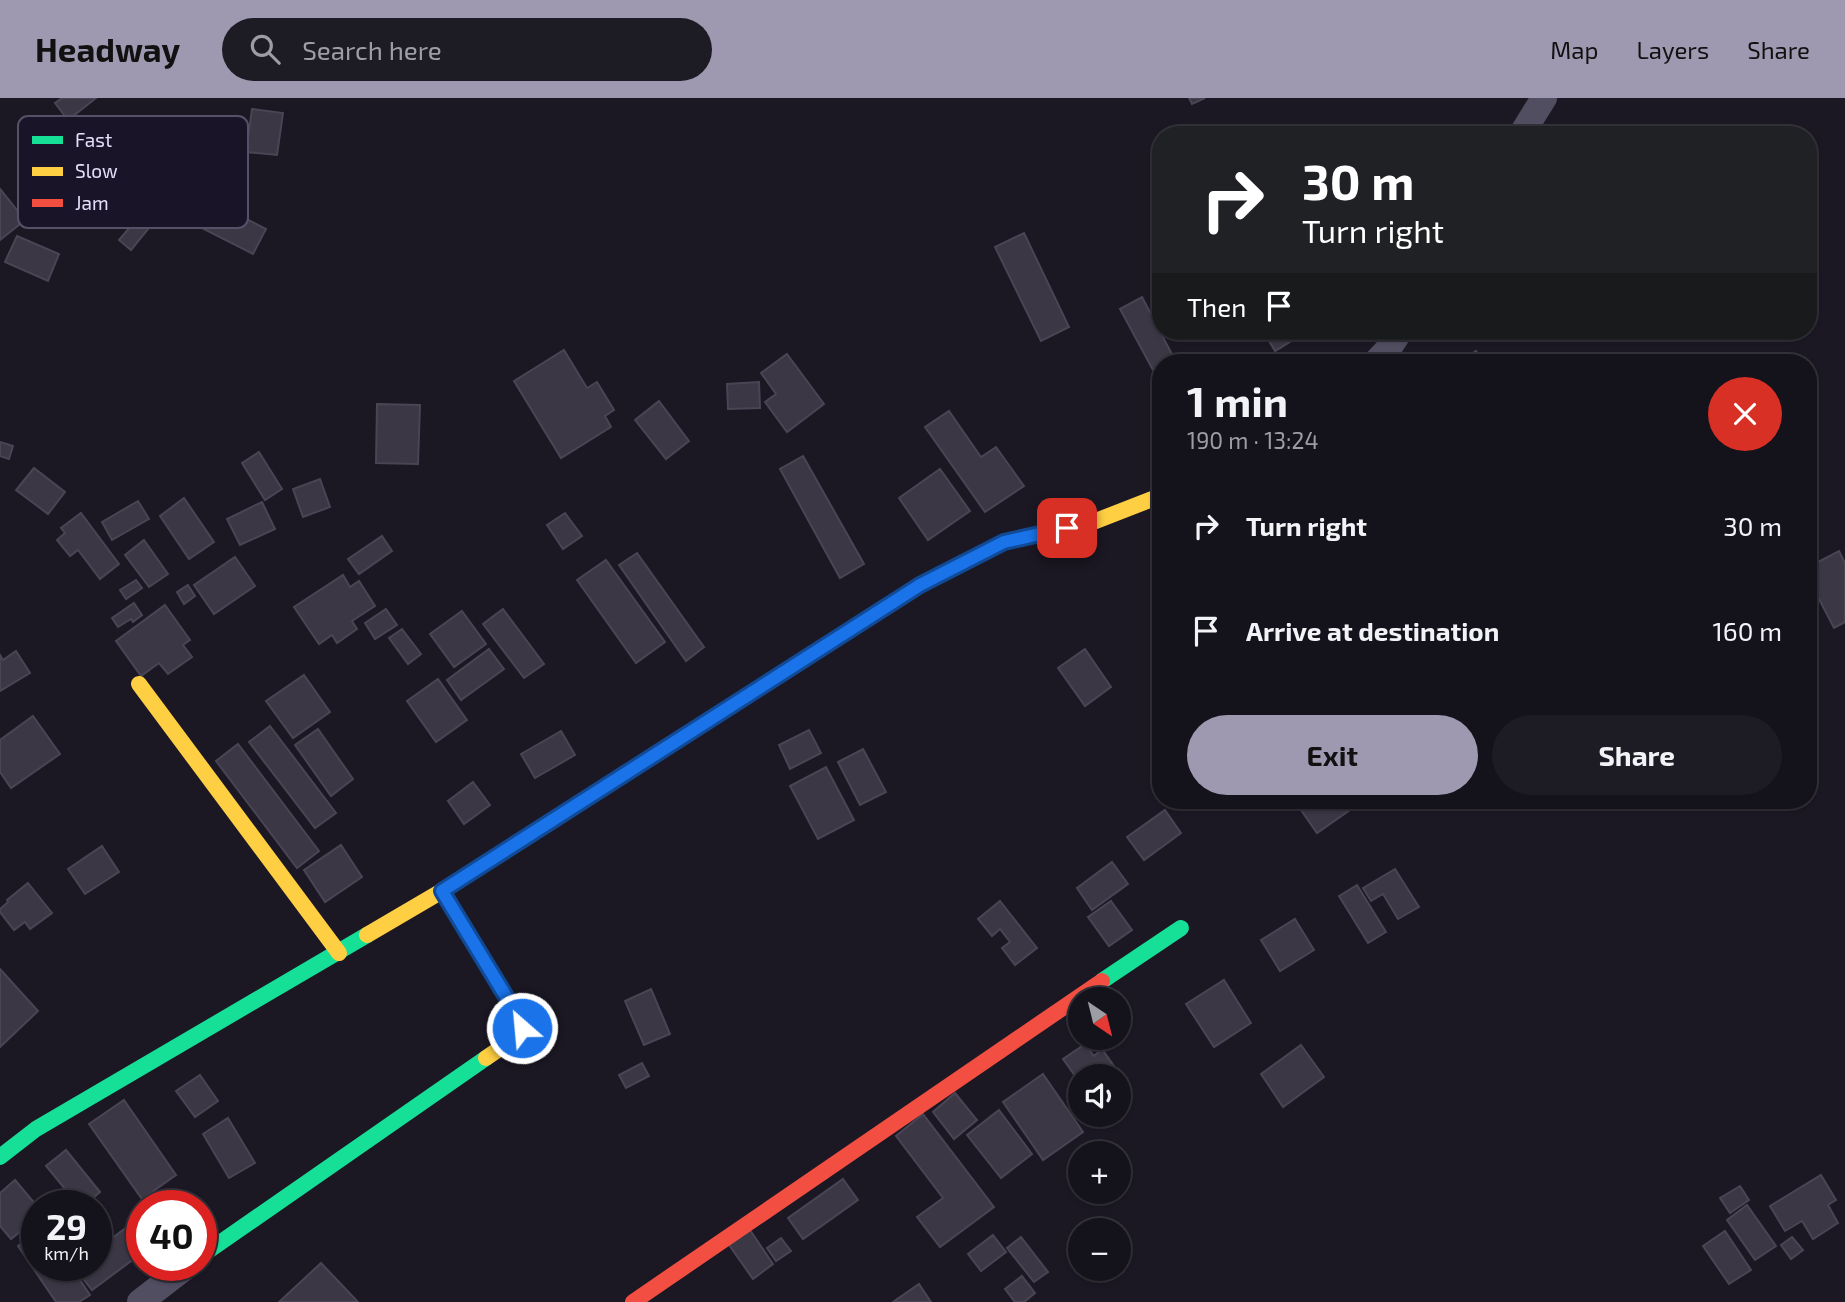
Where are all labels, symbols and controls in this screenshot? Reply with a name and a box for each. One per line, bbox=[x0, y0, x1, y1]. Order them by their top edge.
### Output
search box bbox=[222, 18, 712, 81]
text: Headway bbox=[35, 29, 180, 69]
icon: search bbox=[246, 30, 284, 68]
text: Search here bbox=[302, 34, 442, 65]
text: Map bbox=[1550, 35, 1598, 64]
text: Layers bbox=[1636, 35, 1709, 64]
text: Share bbox=[1747, 35, 1810, 64]
legend bbox=[18, 116, 248, 228]
text: Fast bbox=[75, 128, 112, 151]
text: 30 m bbox=[1302, 151, 1414, 210]
icon: right bbox=[1187, 154, 1278, 245]
text: Slow bbox=[75, 159, 118, 182]
text: Jam bbox=[75, 191, 109, 214]
text: Turn right bbox=[1302, 211, 1444, 249]
icon: arrive bbox=[1260, 287, 1298, 325]
text: Then bbox=[1187, 291, 1246, 322]
text: 1 min bbox=[1187, 375, 1288, 425]
button: close bbox=[1708, 377, 1782, 451]
text: 190 m · 13:24 bbox=[1187, 426, 1319, 454]
pin bbox=[1037, 498, 1097, 558]
icon: right bbox=[1187, 507, 1225, 545]
icon: arrive bbox=[1048, 509, 1086, 547]
text: Turn right bbox=[1246, 510, 1367, 541]
text: 30 m bbox=[1723, 510, 1782, 541]
icon: arrive bbox=[1187, 612, 1225, 650]
text: Arrive at destination bbox=[1246, 615, 1499, 646]
text: 160 m bbox=[1713, 615, 1782, 646]
button: Exit bbox=[1187, 715, 1478, 795]
button: Share bbox=[1492, 715, 1782, 795]
north arrow bbox=[1068, 987, 1130, 1050]
map controls bbox=[1068, 987, 1131, 1281]
position arrow bbox=[485, 991, 559, 1065]
button: sound bbox=[1068, 1064, 1131, 1127]
button: + bbox=[1068, 1141, 1131, 1204]
speed limit sign: 40 bbox=[126, 1190, 217, 1281]
text: 29 bbox=[46, 1205, 87, 1247]
button: − bbox=[1068, 1218, 1131, 1281]
text: km/h bbox=[44, 1242, 89, 1264]

